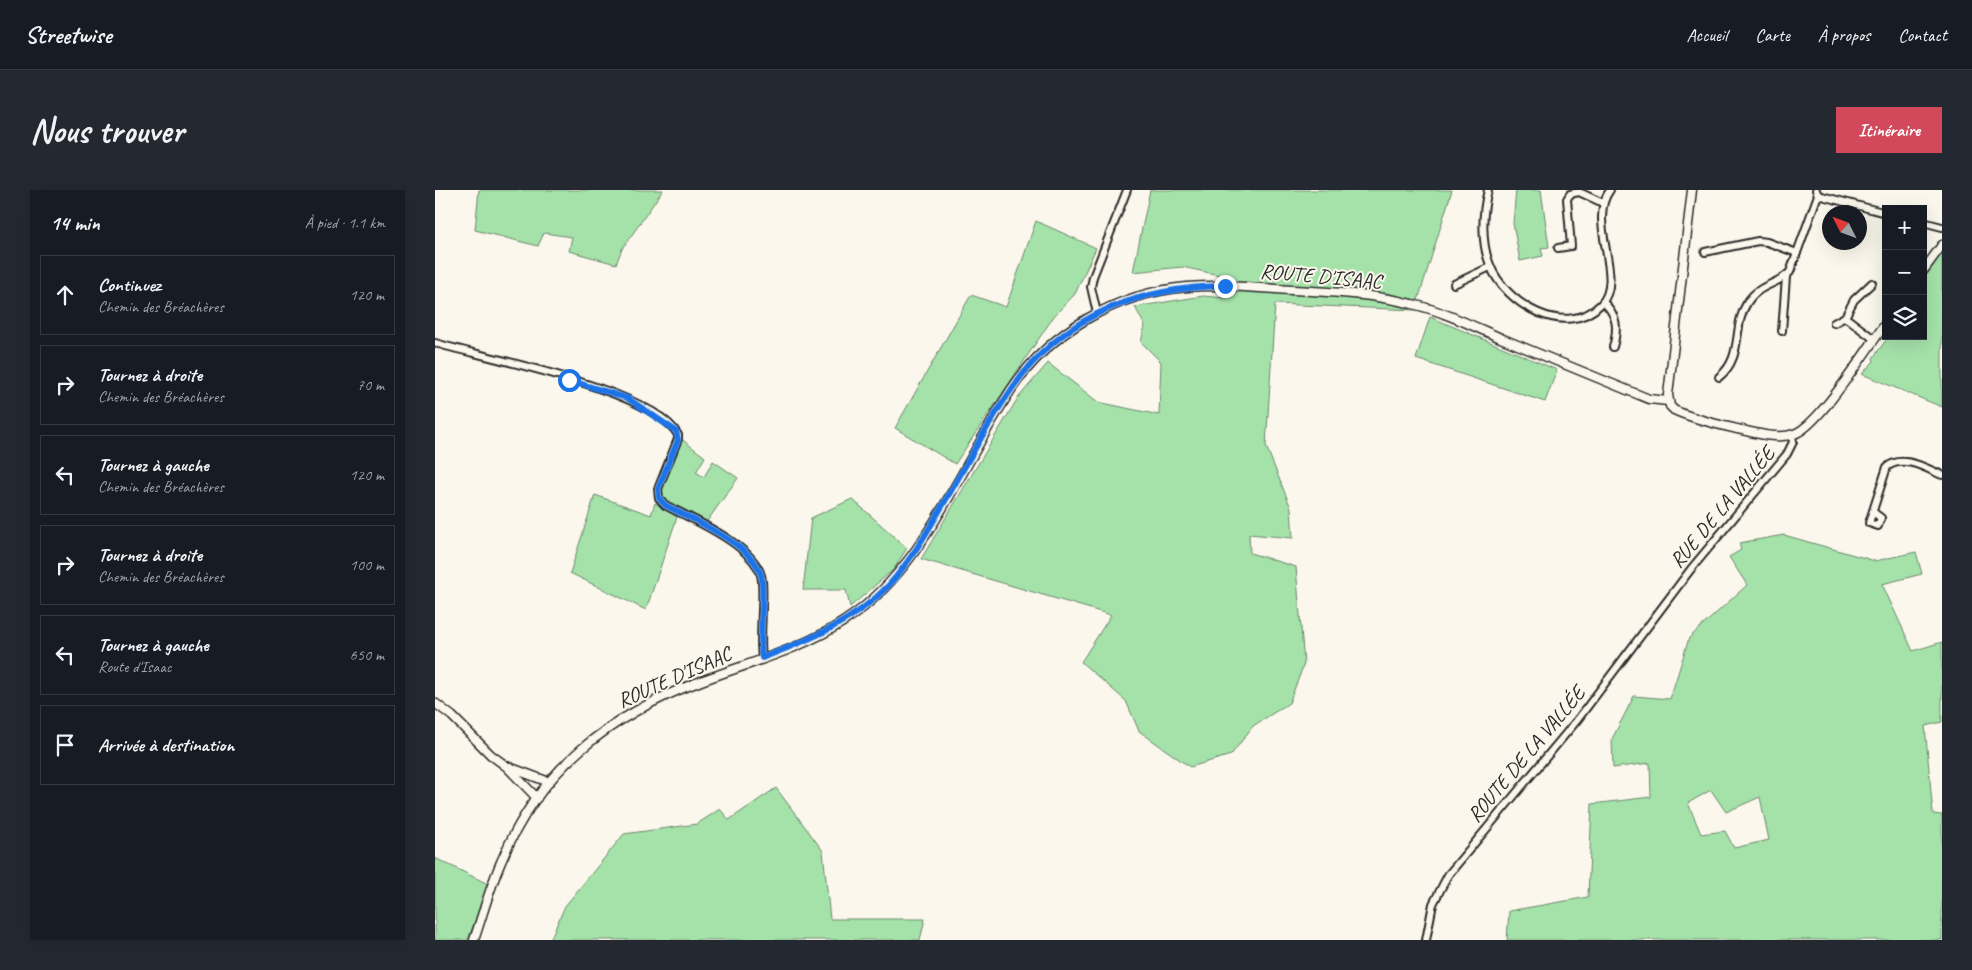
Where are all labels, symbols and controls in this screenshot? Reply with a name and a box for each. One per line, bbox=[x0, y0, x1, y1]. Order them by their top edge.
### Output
text: Streetwise bbox=[25, 20, 111, 50]
text: Accueil bbox=[1687, 24, 1727, 46]
text: Carte bbox=[1755, 24, 1790, 46]
text: À propos bbox=[1818, 24, 1870, 46]
text: Contact bbox=[1898, 24, 1947, 46]
button: Itinéraire bbox=[1836, 107, 1942, 153]
text: Nous trouver bbox=[30, 108, 184, 153]
north arrow bbox=[1822, 205, 1867, 250]
map controls bbox=[1882, 205, 1927, 340]
button: + bbox=[1882, 205, 1927, 250]
text: 14 min bbox=[50, 210, 100, 236]
text: À pied · 1.1 km bbox=[305, 213, 385, 233]
button: − bbox=[1882, 250, 1927, 295]
street label: ROUTE D'ISAAC bbox=[1259, 258, 1386, 294]
text: Continuez bbox=[98, 273, 161, 297]
route end bbox=[1214, 275, 1237, 298]
icon: ahead bbox=[51, 281, 79, 309]
text: 120 m bbox=[350, 285, 384, 305]
button: layers bbox=[1882, 295, 1927, 340]
text: Chemin des Bréachères bbox=[98, 297, 224, 317]
text: Tournez à droite bbox=[98, 363, 202, 387]
route start bbox=[558, 369, 581, 392]
icon: right bbox=[51, 371, 79, 399]
text: 70 m bbox=[357, 375, 384, 395]
text: Chemin des Bréachères bbox=[98, 387, 224, 407]
street label: RUE DE LA VALLÉE bbox=[1664, 439, 1782, 573]
text: Tournez à gauche bbox=[98, 453, 209, 477]
icon: left bbox=[51, 461, 79, 489]
text: 120 m bbox=[350, 465, 384, 485]
text: Chemin des Bréachères bbox=[98, 477, 224, 497]
text: Tournez à droite bbox=[98, 543, 202, 567]
icon: right bbox=[51, 551, 79, 579]
text: 100 m bbox=[350, 555, 384, 575]
text: Chemin des Bréachères bbox=[98, 567, 224, 587]
text: Tournez à gauche bbox=[98, 633, 209, 657]
street label: ROUTE D'ISAAC bbox=[613, 639, 737, 714]
icon: left bbox=[51, 641, 79, 669]
text: 650 m bbox=[350, 645, 384, 665]
text: Route d'Isaac bbox=[98, 657, 171, 677]
street label: ROUTE DE LA VALLÉE bbox=[1461, 678, 1592, 827]
icon: arrive bbox=[51, 731, 79, 759]
text: Arrivée à destination bbox=[98, 733, 234, 757]

